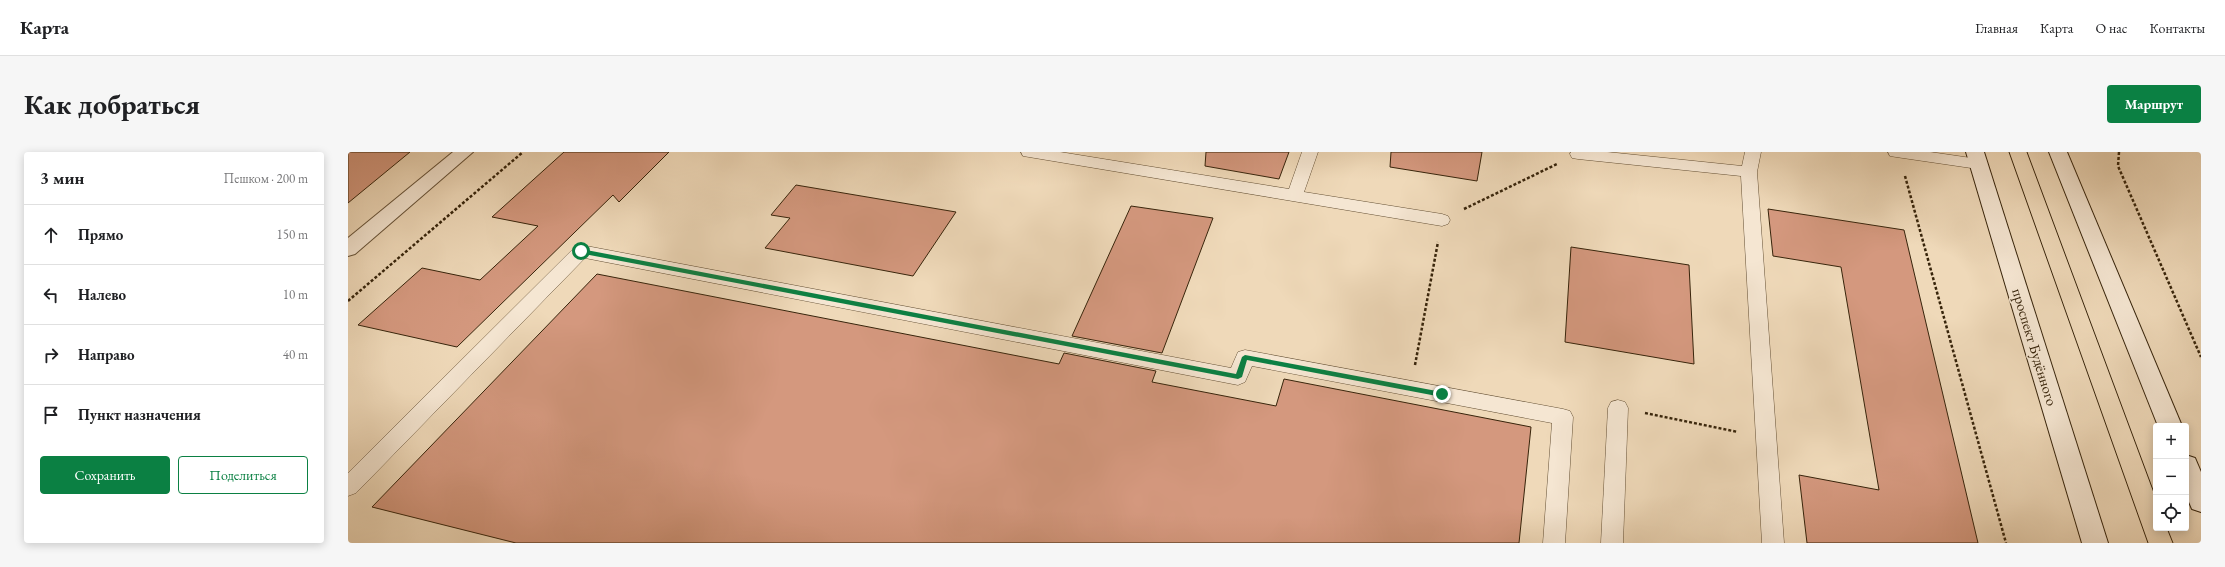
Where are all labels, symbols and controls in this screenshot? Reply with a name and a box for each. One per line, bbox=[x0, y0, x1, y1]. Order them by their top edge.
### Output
text: Карта bbox=[20, 15, 69, 40]
text: Главная bbox=[1975, 19, 2018, 37]
text: Карта bbox=[2040, 19, 2073, 37]
text: О нас bbox=[2095, 19, 2127, 37]
text: Контакты bbox=[2149, 19, 2205, 37]
button: Маршрут bbox=[2107, 85, 2201, 123]
text: Как добраться bbox=[24, 86, 200, 122]
text: 3 мин bbox=[40, 167, 84, 189]
text: Пешком · 200 m bbox=[224, 170, 308, 187]
icon: ahead bbox=[40, 224, 62, 246]
text: Прямо bbox=[78, 225, 123, 244]
text: 150 m bbox=[277, 226, 308, 243]
route start bbox=[572, 242, 590, 260]
icon: left bbox=[40, 284, 62, 306]
text: Налево bbox=[78, 285, 126, 304]
text: 10 m bbox=[283, 286, 308, 303]
street label: проспект Будённого bbox=[2008, 286, 2062, 408]
icon: right bbox=[40, 344, 62, 366]
text: Направо bbox=[78, 345, 135, 364]
text: 40 m bbox=[283, 346, 308, 363]
route end bbox=[1433, 385, 1451, 403]
icon: arrive bbox=[40, 404, 62, 426]
text: Пункт назначения bbox=[78, 405, 201, 424]
map controls bbox=[2153, 423, 2189, 531]
button: + bbox=[2153, 423, 2189, 459]
button: Сохранить bbox=[40, 456, 170, 494]
button: Поделиться bbox=[178, 456, 308, 494]
button: − bbox=[2153, 459, 2189, 495]
button: locate bbox=[2153, 495, 2189, 531]

